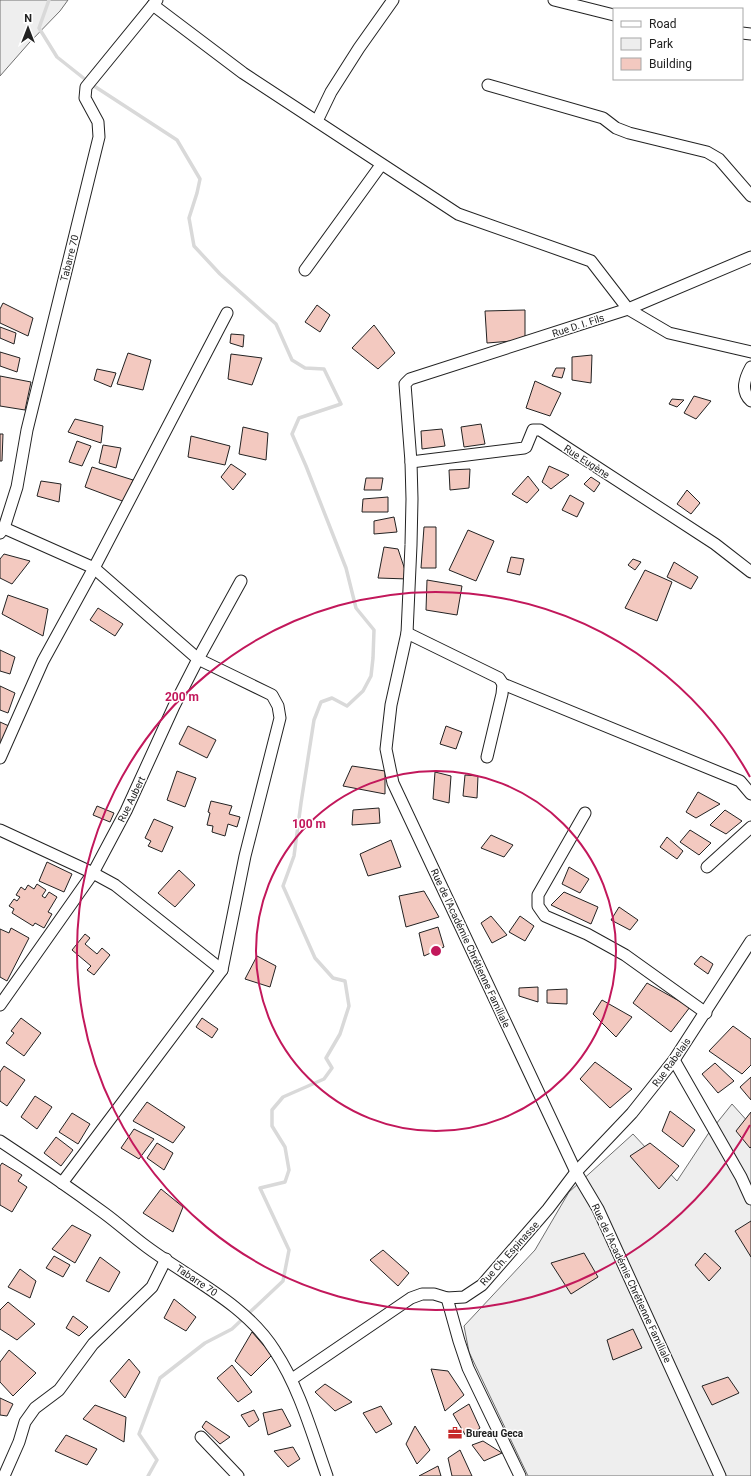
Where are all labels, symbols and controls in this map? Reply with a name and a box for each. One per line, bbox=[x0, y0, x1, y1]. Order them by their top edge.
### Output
north arrow bbox=[8, 8, 48, 48]
legend bbox=[613, 8, 743, 80]
text: N bbox=[24, 12, 32, 25]
text: Road bbox=[649, 17, 677, 31]
text: Park bbox=[649, 37, 674, 51]
text: Building bbox=[649, 57, 692, 71]
street label: Tabarre 70 bbox=[58, 233, 81, 283]
street label: Rue D. I. Fils bbox=[551, 312, 606, 339]
street label: Rue Eugène bbox=[562, 443, 612, 480]
text: 200 m bbox=[165, 690, 199, 704]
street label: Rue Aubert bbox=[116, 775, 147, 824]
text: 100 m bbox=[292, 817, 326, 831]
street label: Rue de l'Académie Chrétienne Familiale bbox=[429, 867, 512, 1029]
centre of rings bbox=[429, 944, 443, 958]
street label: Rue Rabelais bbox=[650, 1036, 693, 1089]
street label: Rue de l'Académie Chrétienne Familiale bbox=[590, 1202, 673, 1364]
street label: Rue Ch. Espinasse bbox=[478, 1219, 541, 1288]
street label: Tabarre 70 bbox=[174, 1263, 220, 1298]
office icon: Bureau Geca bbox=[447, 1425, 463, 1441]
place label: Bureau Geca bbox=[466, 1428, 524, 1439]

